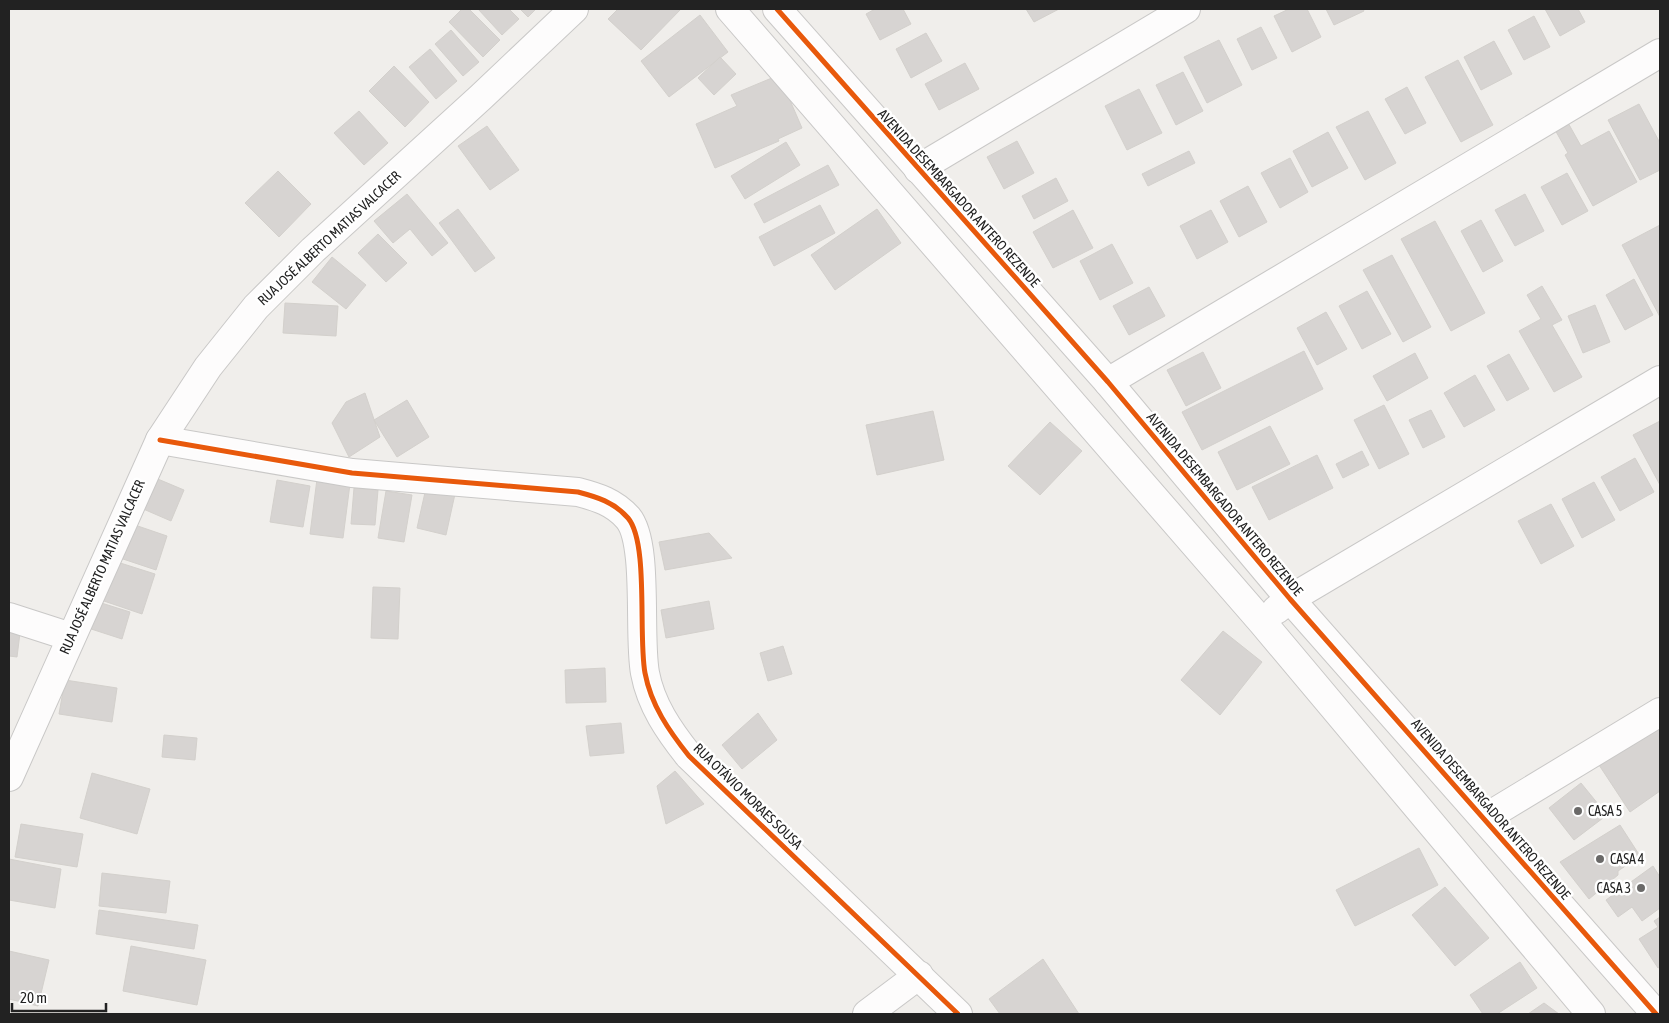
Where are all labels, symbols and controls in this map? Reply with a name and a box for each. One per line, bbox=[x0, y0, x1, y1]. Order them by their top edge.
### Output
street label: AVENIDA DESEMBARGADOR ANTERO REZENDE bbox=[875, 106, 1043, 290]
street label: RUA JOSÉ ALBERTO MATIAS VALCACER bbox=[254, 168, 404, 308]
street label: AVENIDA DESEMBARGADOR ANTERO REZENDE bbox=[1144, 409, 1306, 599]
street label: RUA JOSÉ ALBERTO MATIAS VALCACER bbox=[56, 477, 148, 657]
street label: AVENIDA DESEMBARGADOR ANTERO REZENDE bbox=[1408, 715, 1574, 903]
street label: RUA OTÁVIO MORAES SOUSA bbox=[690, 740, 806, 852]
place label: CASA 5 bbox=[1588, 803, 1622, 819]
marker: CASA 5 bbox=[1572, 805, 1584, 817]
place label: CASA 4 bbox=[1610, 851, 1645, 867]
marker: CASA 4 bbox=[1594, 853, 1606, 865]
place label: CASA 3 bbox=[1597, 880, 1631, 896]
marker: CASA 3 bbox=[1635, 882, 1647, 894]
scale bar bbox=[12, 980, 106, 1012]
text: 20 m bbox=[20, 989, 47, 1006]

